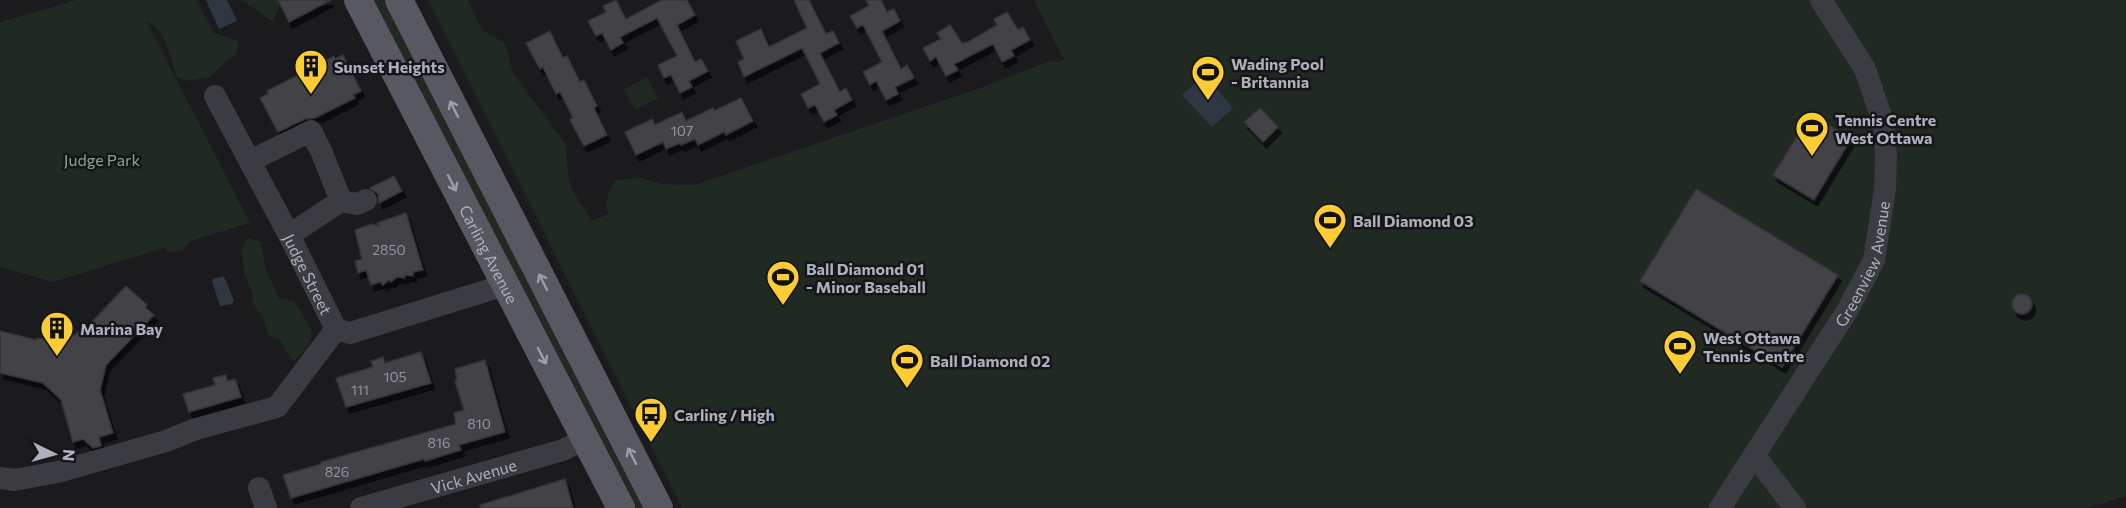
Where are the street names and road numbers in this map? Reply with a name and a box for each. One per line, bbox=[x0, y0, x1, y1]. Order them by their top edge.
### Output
street label: Greenview Avenue bbox=[1830, 200, 1893, 330]
street label: Carling Avenue bbox=[456, 202, 523, 306]
street label: Judge Street bbox=[280, 230, 337, 318]
street label: Vick Avenue bbox=[428, 454, 518, 497]

